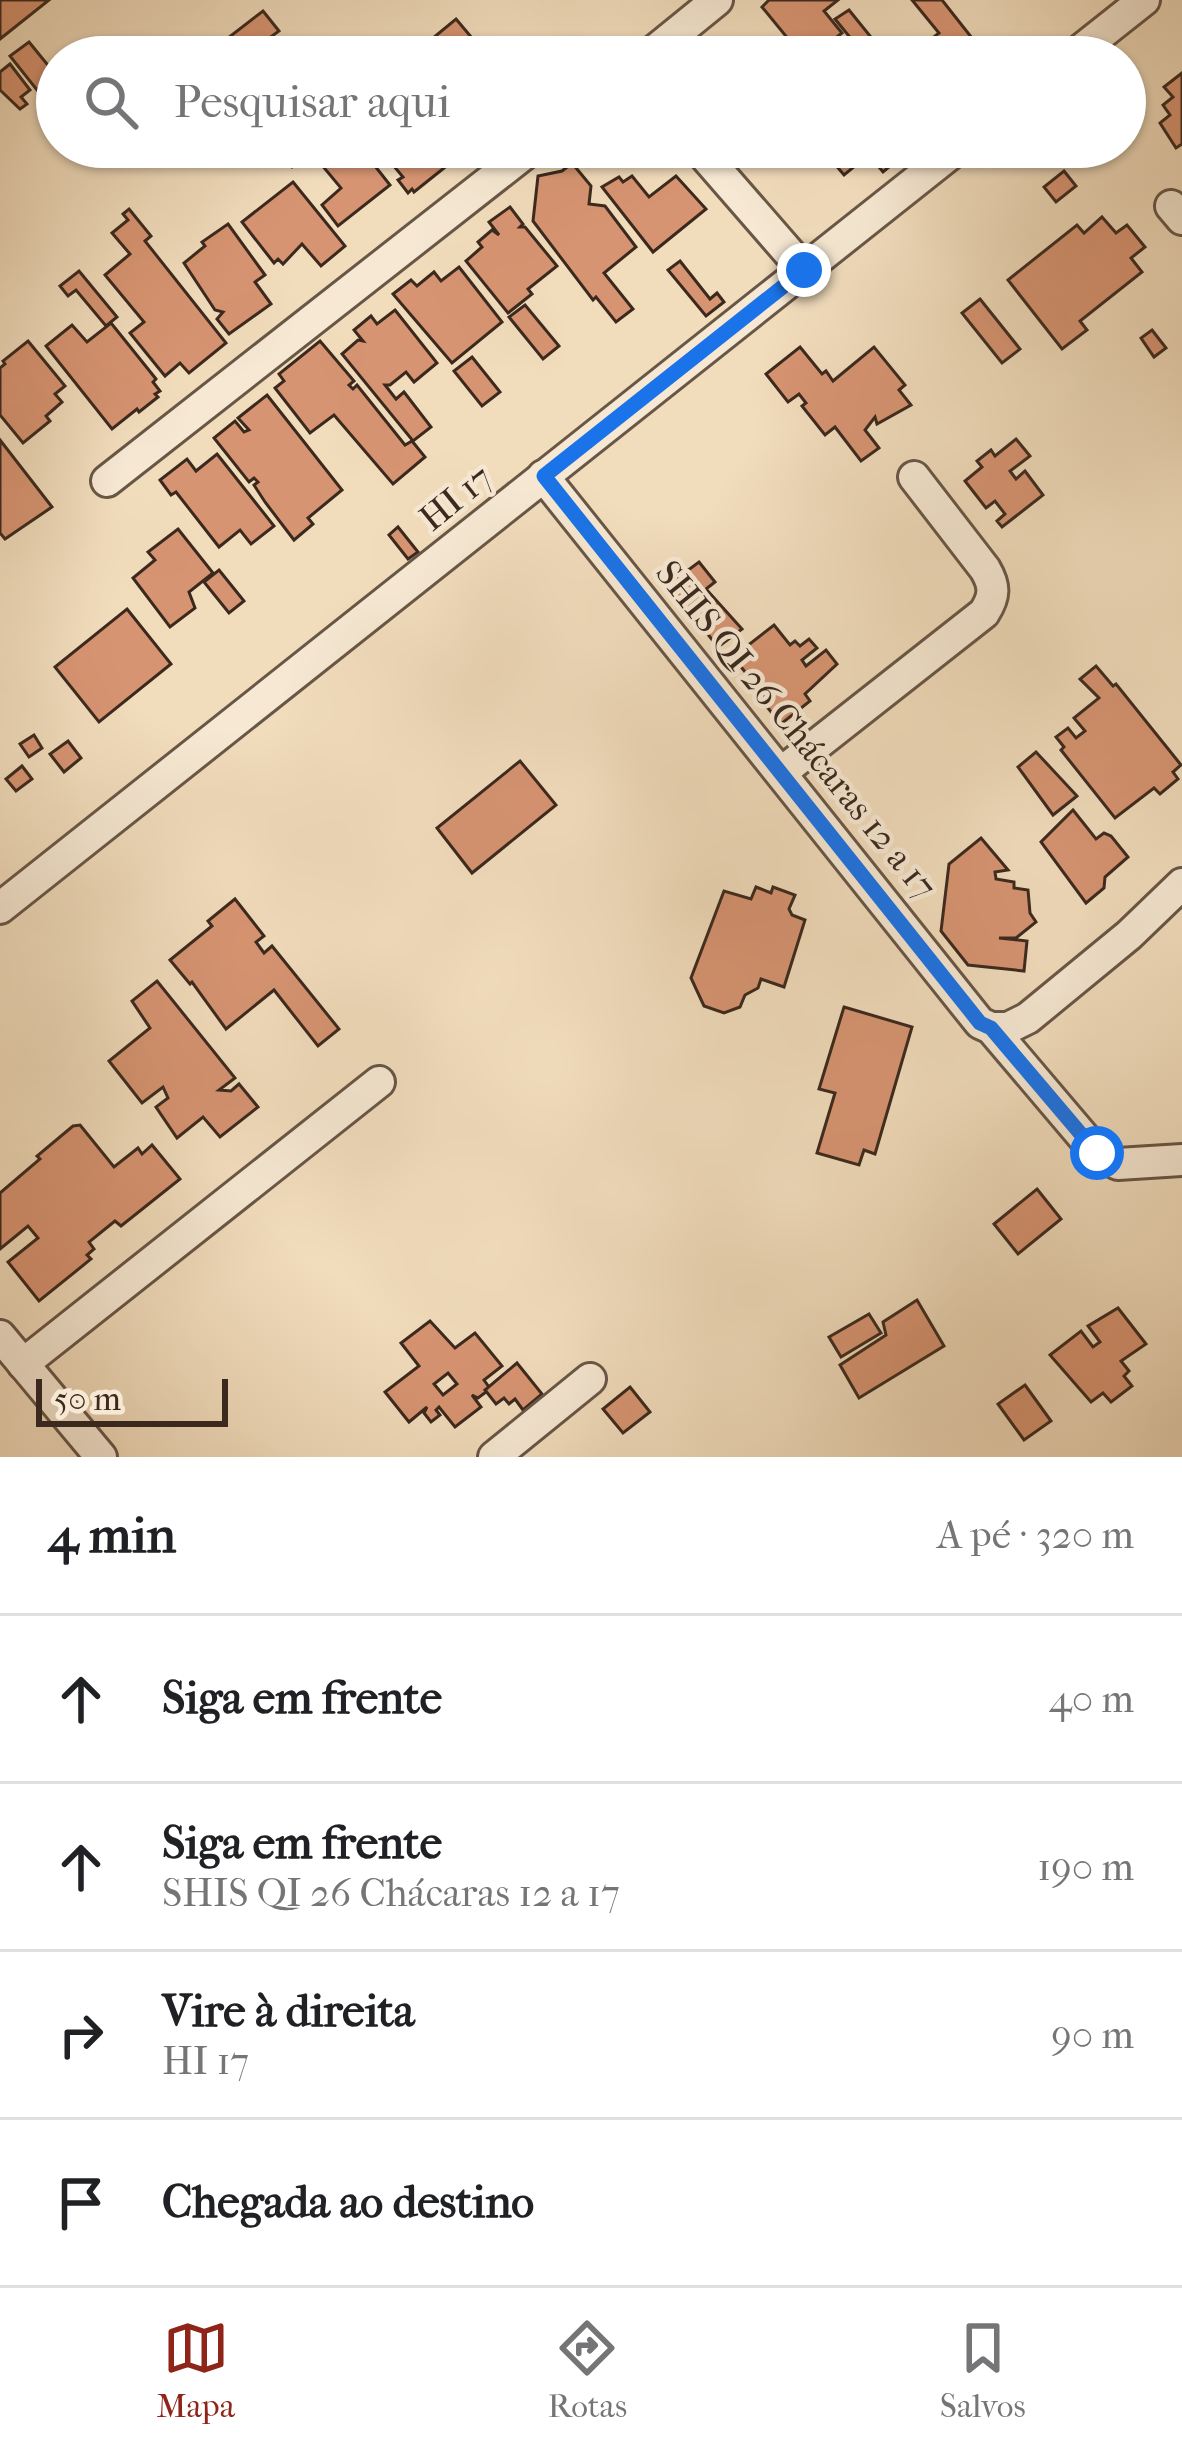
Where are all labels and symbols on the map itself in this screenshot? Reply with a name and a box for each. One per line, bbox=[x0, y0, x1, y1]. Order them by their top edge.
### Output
route end bbox=[777, 243, 831, 297]
street label: HI 17 bbox=[411, 456, 500, 539]
street label: SHIS QI 26 Chácaras 12 a 17 bbox=[647, 552, 945, 907]
route start bbox=[1070, 1126, 1124, 1180]
scale bar bbox=[36, 1373, 228, 1426]

